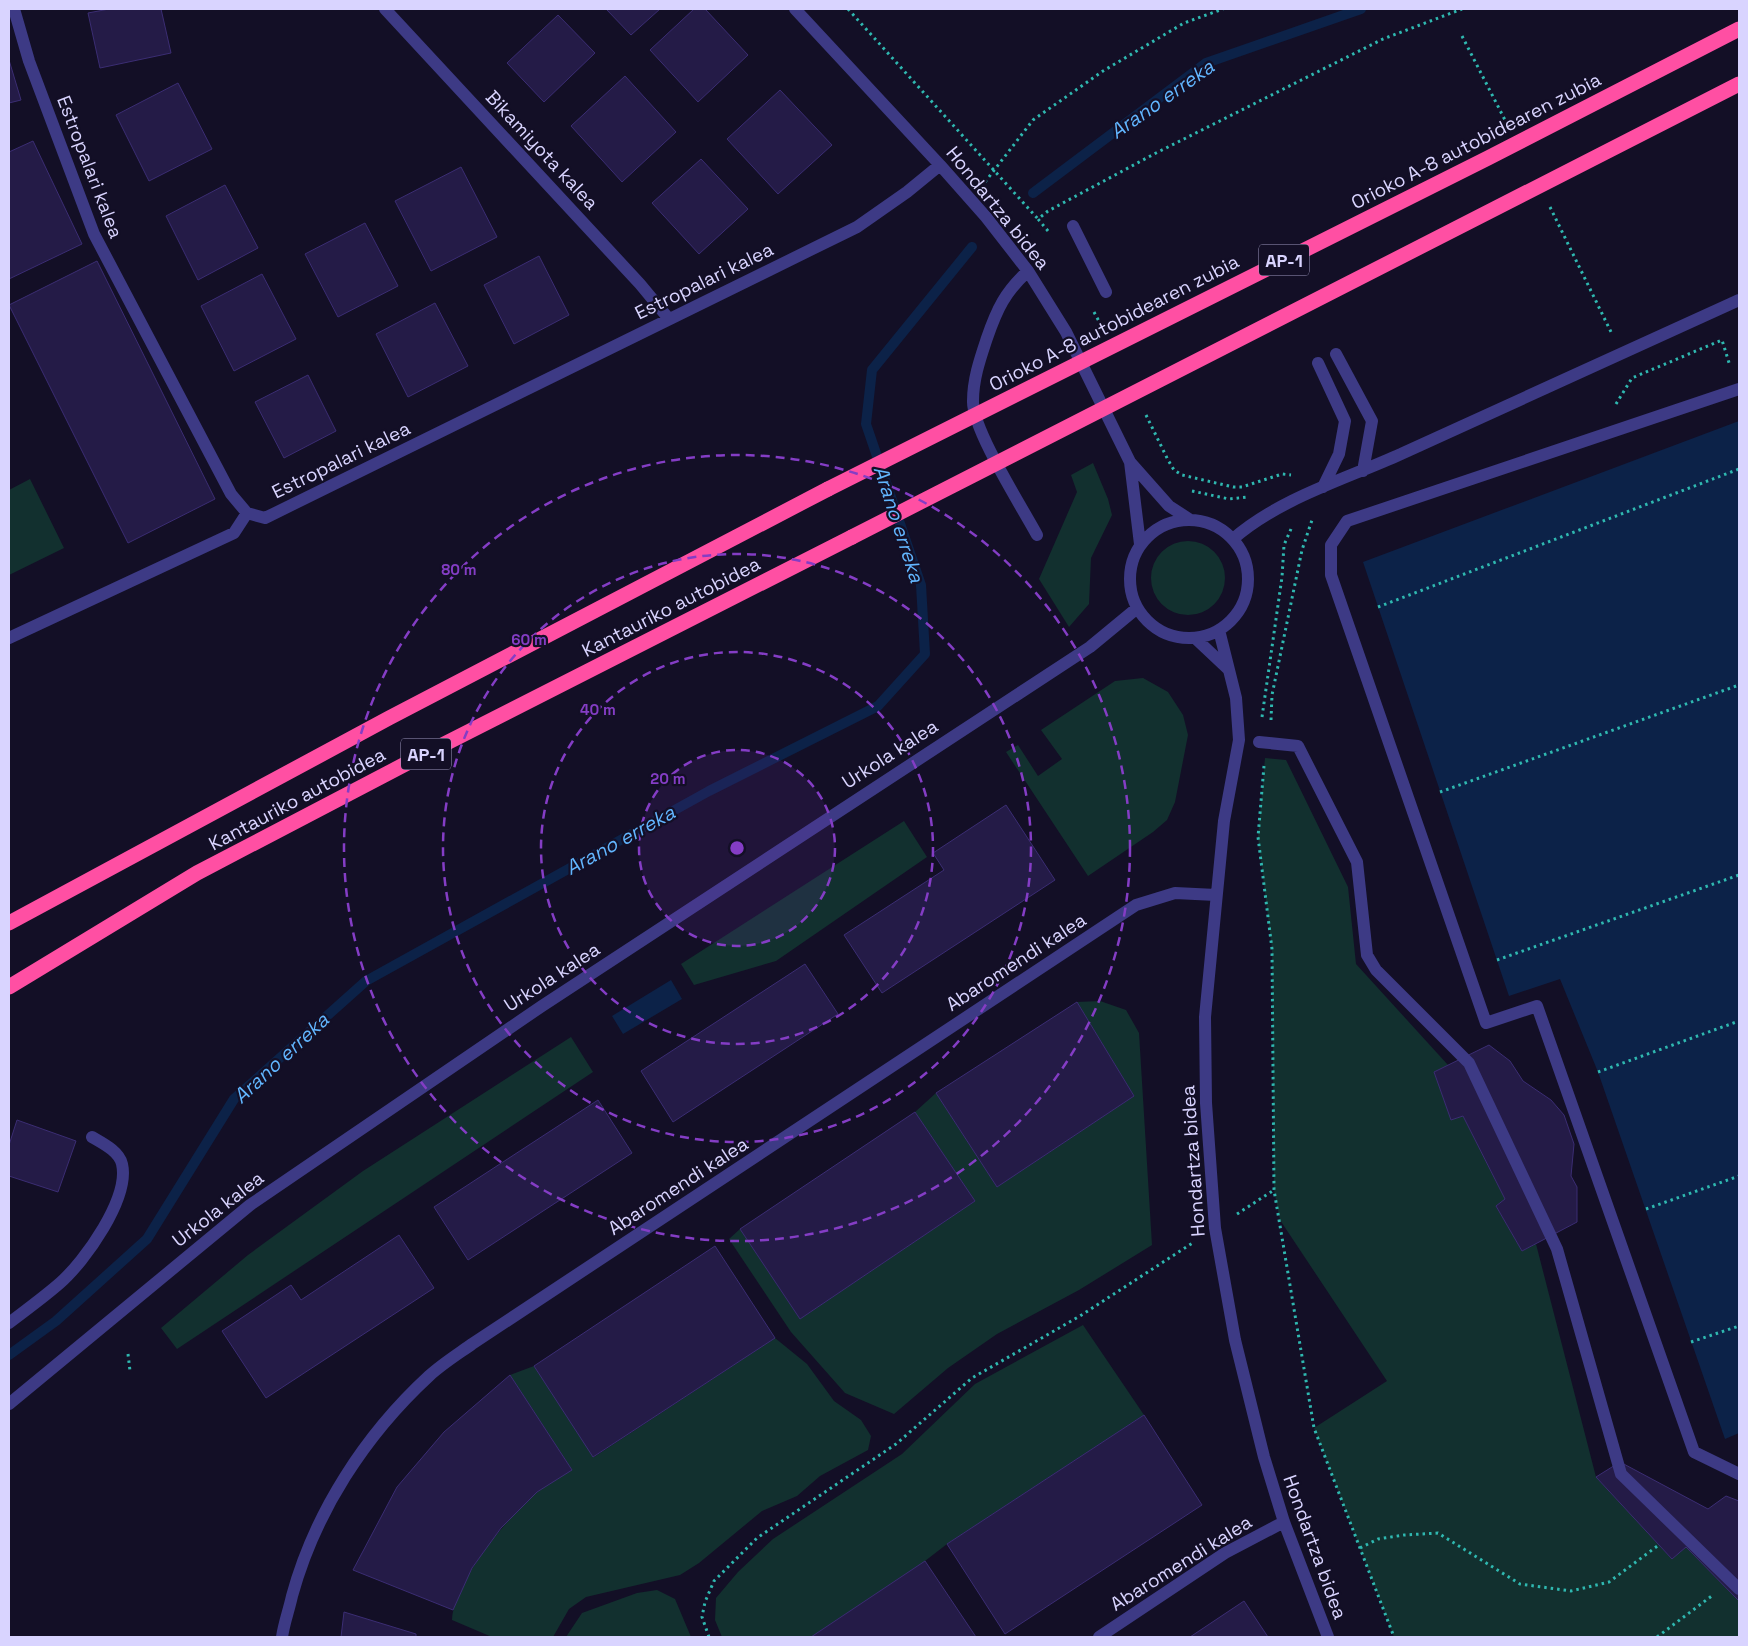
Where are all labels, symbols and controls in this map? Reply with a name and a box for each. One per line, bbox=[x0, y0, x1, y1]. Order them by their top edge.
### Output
water label: Arano erreka bbox=[1105, 53, 1220, 144]
street label: Orioko A-8 autobidearen zubia bbox=[1347, 67, 1605, 215]
street label: Bikamiyota kalea bbox=[480, 85, 604, 215]
street label: Estropalari kalea bbox=[51, 92, 129, 242]
street label: Hondartza bidea bbox=[940, 141, 1056, 275]
street label: Estropalari kalea bbox=[631, 237, 777, 325]
road number: AP-1 bbox=[1259, 244, 1309, 276]
street label: Orioko A-8 autobidearen zubia bbox=[985, 249, 1243, 397]
street label: Estropalari kalea bbox=[268, 416, 414, 504]
water label: Arano erreka bbox=[868, 462, 930, 586]
street label: Kantauriko autobidea bbox=[578, 551, 764, 663]
text: 80 m bbox=[441, 560, 477, 579]
text: 60 m bbox=[511, 630, 547, 649]
text: 40 m bbox=[580, 700, 616, 719]
street label: Urkola kalea bbox=[837, 714, 943, 794]
road number: AP-1 bbox=[401, 739, 451, 770]
street label: Kantauriko autobidea bbox=[204, 742, 390, 856]
text: 20 m bbox=[650, 769, 686, 788]
water label: Arano erreka bbox=[561, 799, 680, 881]
centre of rings bbox=[728, 839, 746, 857]
street label: Abaromendi kalea bbox=[941, 907, 1091, 1017]
street label: Urkola kalea bbox=[499, 937, 605, 1017]
water label: Arano erreka bbox=[228, 1007, 335, 1109]
street label: Hondartza bidea bbox=[1175, 1084, 1211, 1238]
street label: Abaromendi kalea bbox=[603, 1131, 753, 1241]
street label: Urkola kalea bbox=[167, 1165, 269, 1253]
street label: Hondartza bidea bbox=[1277, 1471, 1353, 1623]
street label: Abaromendi kalea bbox=[1105, 1509, 1257, 1617]

